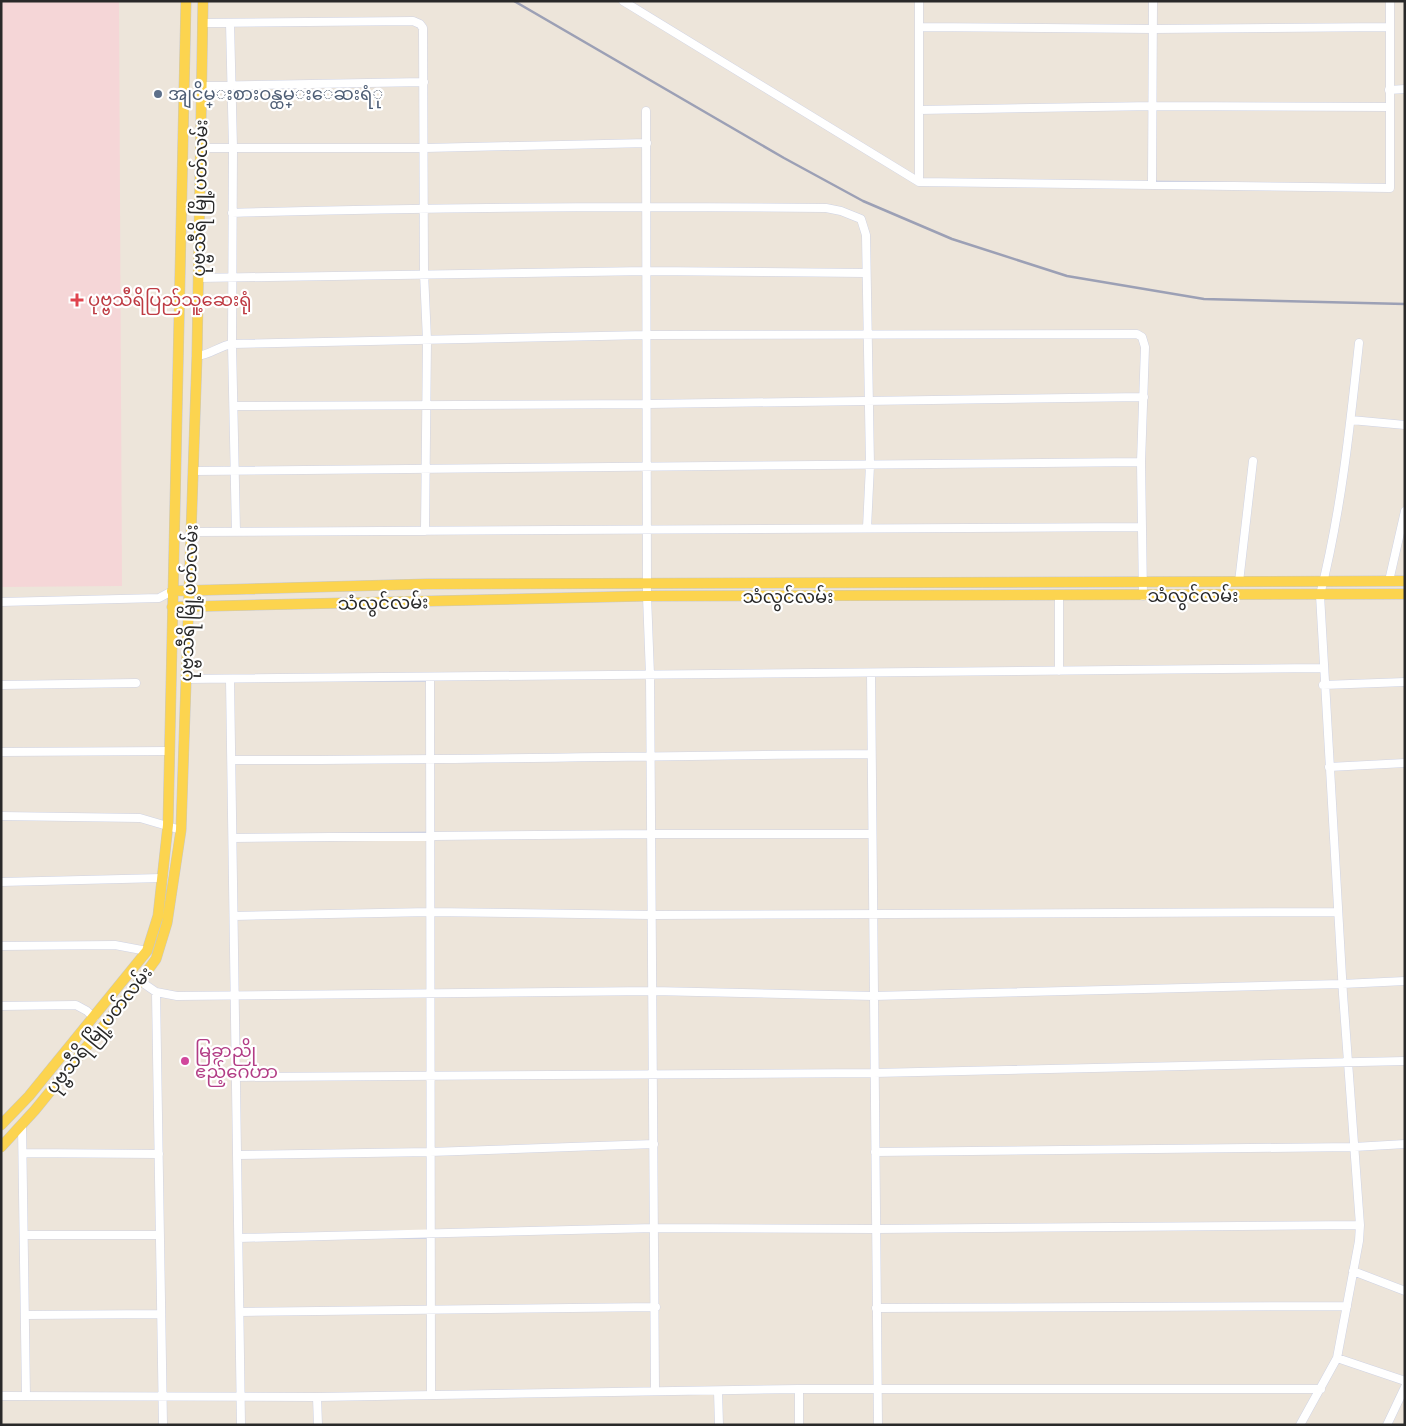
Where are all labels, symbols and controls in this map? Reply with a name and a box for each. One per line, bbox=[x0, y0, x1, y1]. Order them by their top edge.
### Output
place label: အျငိမ္းစားဝန္ထမ္းေဆးရံု bbox=[168, 80, 383, 109]
marker: အျငိမ္းစားဝန္ထမ္းေဆးရံု bbox=[152, 88, 164, 100]
street label: ပုဗ္ဗသီရိ မြို့ပတ်လမ်း bbox=[185, 119, 217, 277]
place label: ပုဗ္ဗသီရိပြည်သူ့ဆေးရုံ bbox=[88, 286, 251, 315]
marker: ပုဗ္ဗသီရိပြည်သူ့ဆေးရုံ bbox=[70, 293, 84, 307]
street label: ပုဗ္ဗသီရိ မြို့ပတ်လမ်း bbox=[172, 524, 207, 682]
street label: သံလွင်လမ်း bbox=[1148, 583, 1238, 611]
street label: သံလွင်လမ်း bbox=[743, 584, 833, 612]
street label: သံလွင်လမ်း bbox=[337, 589, 429, 619]
street label: ပုဗ္ဗသီရိ မြို့ပတ်လမ်း bbox=[39, 960, 161, 1101]
place label: မြခွာညို ဧည့်ဂေဟာ bbox=[195, 1037, 278, 1087]
marker: မြခွာညို ဧည့်ဂေဟာ bbox=[179, 1055, 191, 1067]

